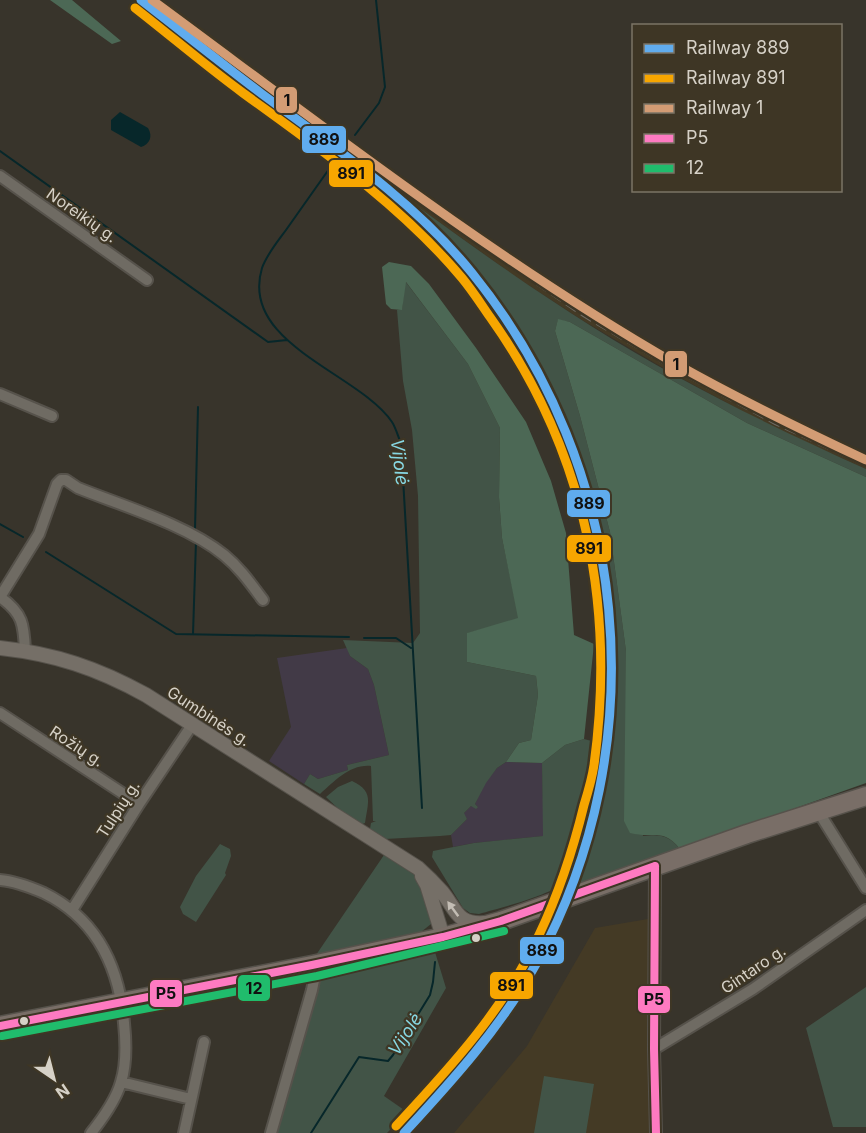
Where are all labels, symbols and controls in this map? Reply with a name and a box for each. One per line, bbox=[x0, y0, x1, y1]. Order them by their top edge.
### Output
legend bbox=[632, 24, 842, 192]
text: Railway 889 bbox=[686, 37, 790, 58]
text: Railway 891 bbox=[686, 67, 786, 88]
line badge: 1 bbox=[275, 86, 298, 114]
text: 1 bbox=[284, 90, 290, 110]
text: Railway 1 bbox=[686, 97, 763, 118]
line badge: 889 bbox=[301, 125, 347, 154]
text: P5 bbox=[686, 127, 708, 148]
text: 889 bbox=[308, 129, 340, 149]
text: 12 bbox=[686, 157, 704, 178]
line badge: 891 bbox=[328, 159, 374, 188]
text: 891 bbox=[337, 163, 365, 183]
street label: Noreikių g. bbox=[43, 183, 121, 247]
line badge: 1 bbox=[664, 350, 688, 378]
text: 1 bbox=[673, 354, 679, 374]
water label: Vijolė bbox=[387, 438, 413, 486]
line badge: 889 bbox=[566, 489, 611, 518]
text: 889 bbox=[573, 493, 605, 513]
line badge: 891 bbox=[566, 534, 612, 563]
text: 891 bbox=[575, 538, 603, 558]
street label: Gumbinės g. bbox=[164, 682, 254, 750]
street label: Rožių g. bbox=[46, 721, 108, 771]
street label: Tulpių g. bbox=[92, 776, 144, 842]
one-way arrow bbox=[447, 901, 459, 917]
unlabelled marker bbox=[470, 932, 482, 944]
line badge: 889 bbox=[519, 936, 565, 965]
text: 889 bbox=[526, 940, 558, 960]
street label: Gintaro g. bbox=[717, 940, 789, 998]
line badge: 891 bbox=[489, 971, 534, 1000]
line badge: 12 bbox=[237, 974, 271, 1002]
text: 891 bbox=[497, 975, 525, 995]
text: 12 bbox=[246, 978, 262, 998]
line badge: P5 bbox=[149, 979, 183, 1008]
text: P5 bbox=[156, 983, 176, 1003]
line badge: P5 bbox=[637, 985, 671, 1014]
text: P5 bbox=[644, 989, 664, 1009]
water label: Vijolė bbox=[383, 1009, 427, 1059]
unlabelled marker bbox=[18, 1015, 30, 1027]
north arrow bbox=[24, 1049, 84, 1109]
text: N bbox=[52, 1080, 73, 1103]

